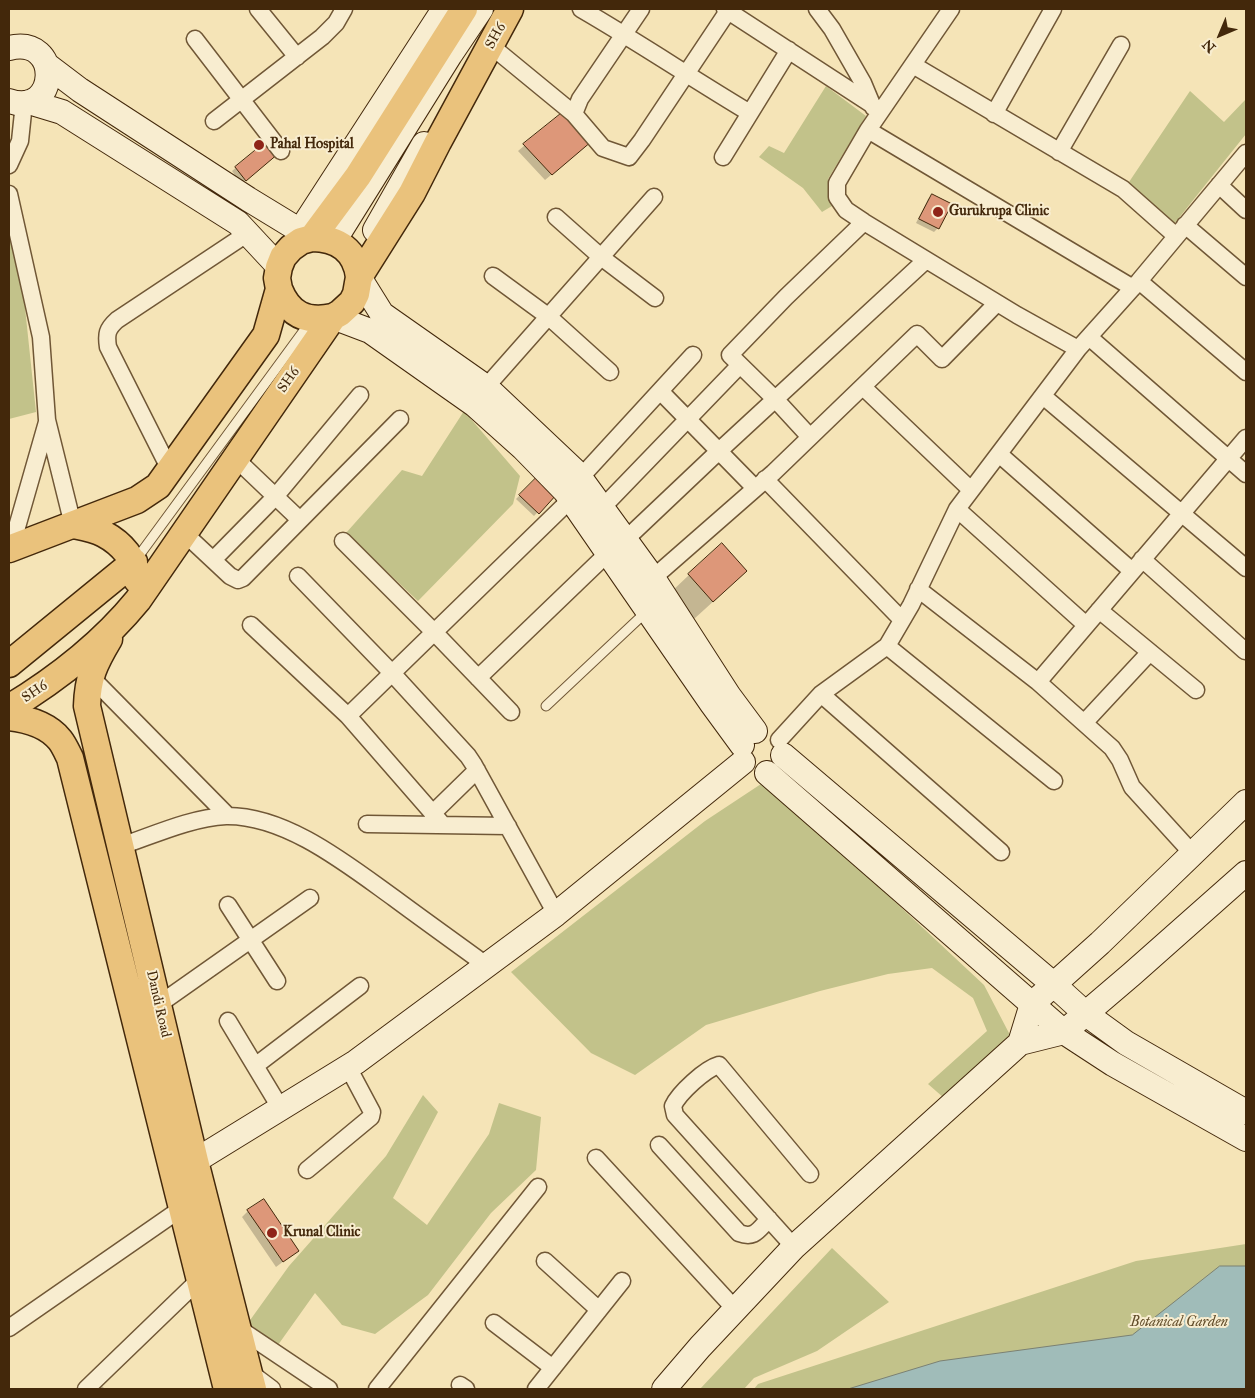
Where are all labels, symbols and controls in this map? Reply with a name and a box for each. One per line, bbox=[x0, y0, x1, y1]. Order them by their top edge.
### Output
north arrow bbox=[1195, 10, 1245, 60]
street label: SH6 bbox=[482, 20, 510, 52]
text: N bbox=[1199, 36, 1219, 56]
place label: Pahal Hospital bbox=[270, 137, 354, 153]
marker: Pahal Hospital bbox=[252, 138, 266, 152]
place label: Gurukrupa Clinic bbox=[949, 204, 1049, 220]
marker: Gurukrupa Clinic bbox=[931, 205, 945, 219]
street label: SH6 bbox=[274, 364, 304, 396]
street label: SH6 bbox=[19, 677, 51, 707]
street label: Dandi Road bbox=[142, 969, 174, 1039]
place label: Krunal Clinic bbox=[283, 1225, 360, 1241]
marker: Krunal Clinic bbox=[265, 1226, 279, 1240]
park label: Botanical Garden bbox=[1130, 1315, 1228, 1331]

